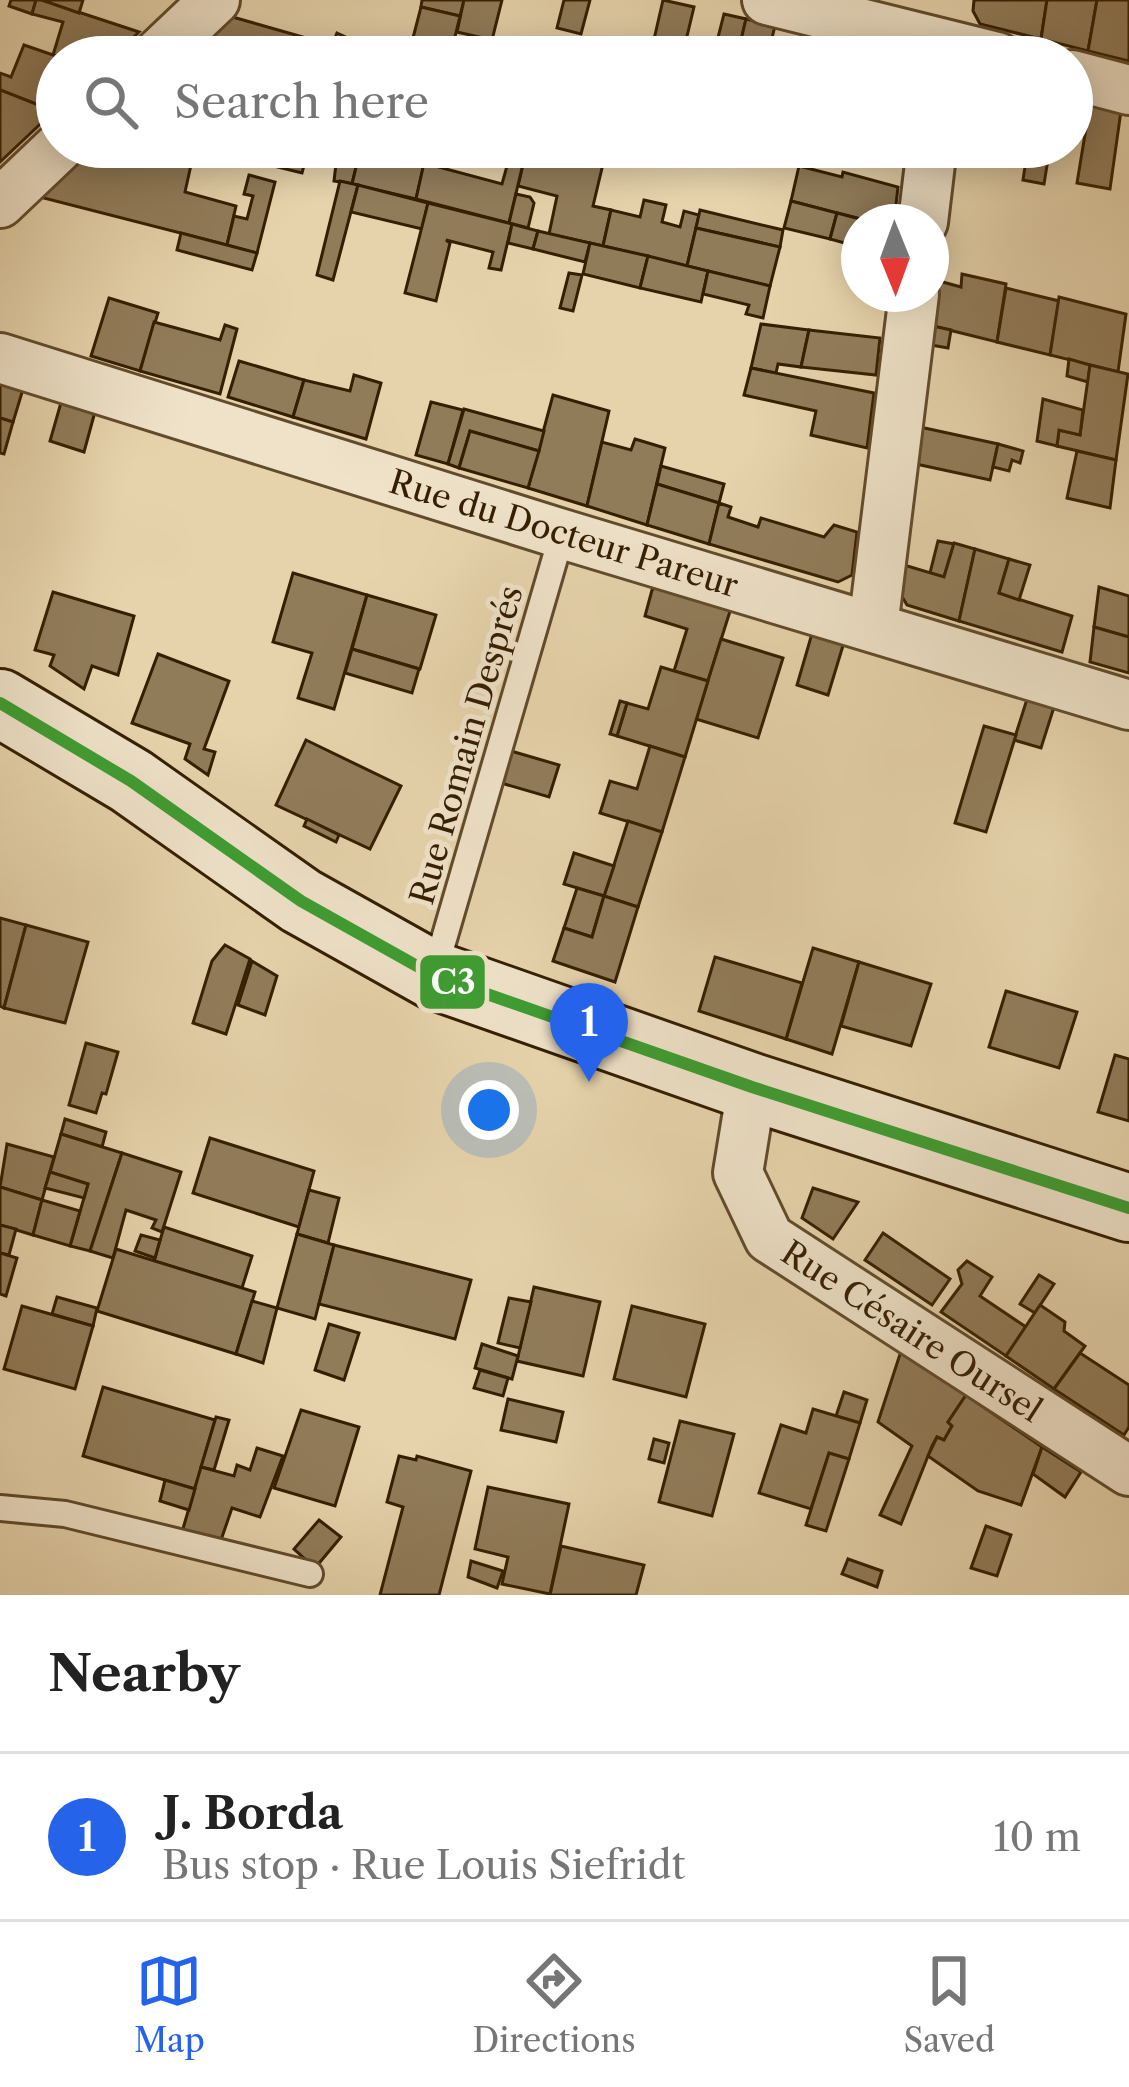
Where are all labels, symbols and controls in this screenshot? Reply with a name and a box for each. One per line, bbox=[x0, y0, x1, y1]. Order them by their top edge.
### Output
search box bbox=[36, 36, 1093, 168]
icon: search bbox=[78, 69, 144, 135]
text: Search here bbox=[174, 74, 429, 130]
north arrow bbox=[841, 204, 949, 312]
street label: Rue du Docteur Pareur bbox=[384, 461, 743, 606]
street label: Rue Romain Després bbox=[401, 581, 532, 909]
line badge: C3 bbox=[418, 953, 487, 1011]
text: C3 bbox=[430, 962, 476, 1003]
pin: 1 bbox=[550, 983, 628, 1082]
your location bbox=[459, 1080, 519, 1140]
street label: Rue Césaire Oursel bbox=[774, 1232, 1050, 1431]
text: Nearby bbox=[48, 1642, 240, 1704]
text: J. Borda bbox=[162, 1785, 343, 1841]
text: 1 bbox=[78, 1813, 96, 1861]
text: 10 m bbox=[993, 1813, 1081, 1861]
text: Bus stop · Rue Louis Siefridt bbox=[162, 1841, 685, 1889]
tab: Map bbox=[134, 1948, 205, 2061]
tab: Directions bbox=[473, 1948, 636, 2061]
tab: Saved bbox=[903, 1948, 995, 2061]

